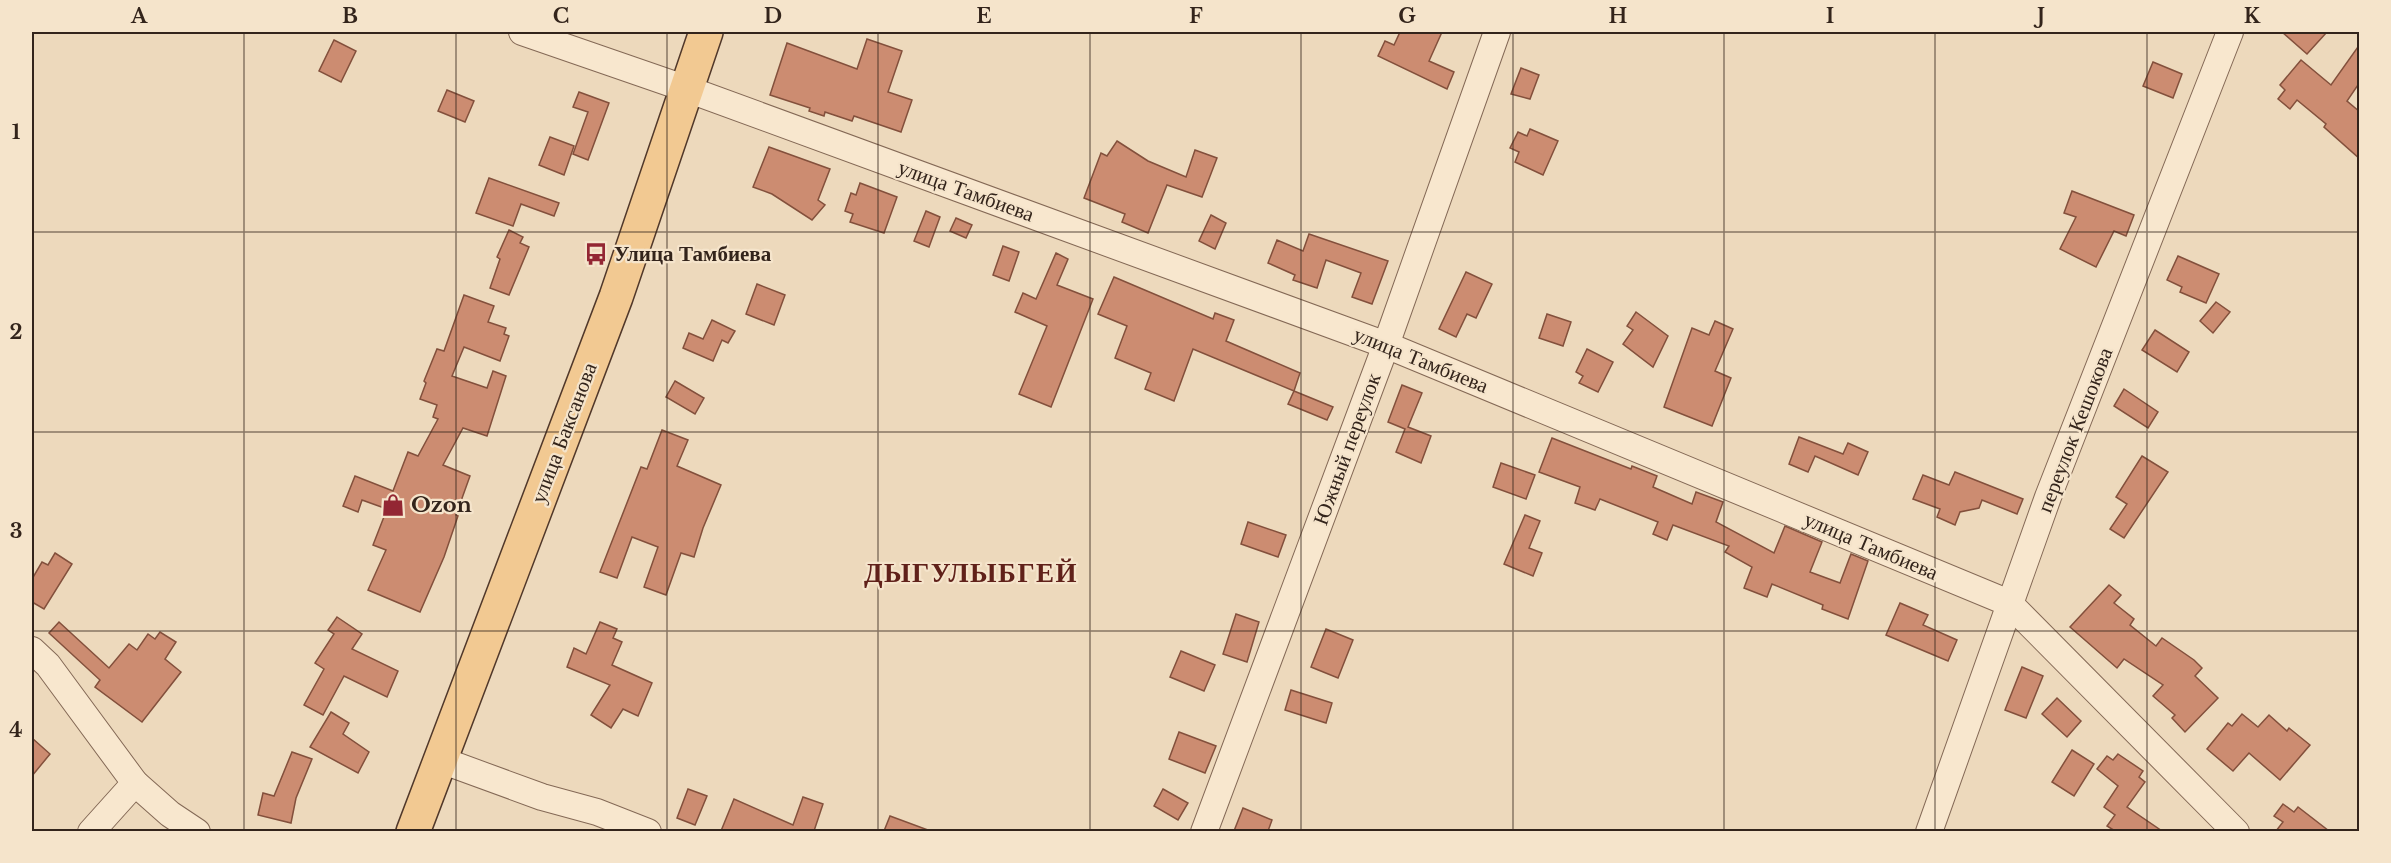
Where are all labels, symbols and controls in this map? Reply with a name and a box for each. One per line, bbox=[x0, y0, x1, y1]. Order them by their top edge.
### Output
text: A bbox=[130, 4, 148, 28]
text: B bbox=[342, 4, 358, 28]
text: C bbox=[553, 4, 569, 28]
text: D bbox=[764, 4, 782, 28]
text: E bbox=[976, 4, 992, 28]
text: F bbox=[1189, 4, 1203, 28]
text: G bbox=[1398, 4, 1416, 28]
text: H bbox=[1609, 4, 1628, 28]
text: I bbox=[1826, 4, 1834, 28]
text: J bbox=[2033, 4, 2045, 28]
text: K bbox=[2244, 4, 2261, 28]
text: 1 bbox=[12, 120, 21, 144]
street label: улица Тамбиева bbox=[894, 154, 1038, 228]
bus stop icon: Улица Тамбиева bbox=[583, 241, 609, 267]
place label: Улица Тамбиева bbox=[614, 241, 772, 267]
text: 2 bbox=[9, 320, 23, 344]
street label: улица Тамбиева bbox=[1350, 321, 1493, 399]
street label: переулок Кешокова bbox=[2032, 343, 2119, 516]
street label: улица Баксанова bbox=[525, 358, 603, 507]
street label: Южный переулок bbox=[1307, 369, 1387, 528]
shop icon: Ozon bbox=[380, 492, 406, 518]
place label: Ozon bbox=[411, 492, 472, 518]
street label: улица Тамбиева bbox=[1800, 506, 1943, 586]
text: 3 bbox=[10, 519, 22, 543]
district label: ДЫГУЛЫБГЕЙ bbox=[864, 556, 1078, 589]
text: 4 bbox=[9, 718, 23, 742]

